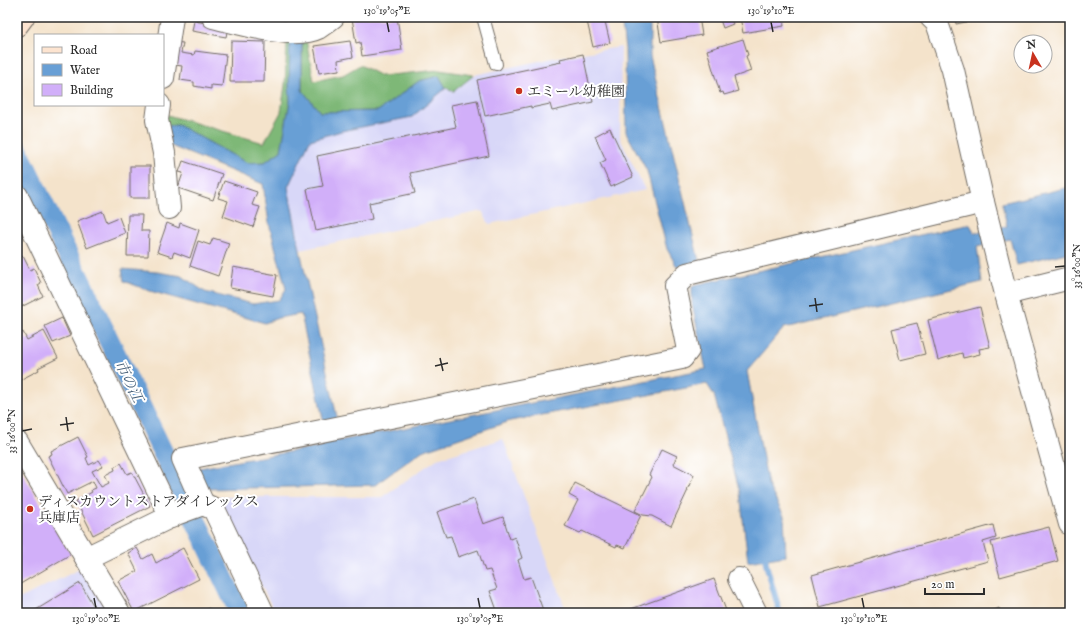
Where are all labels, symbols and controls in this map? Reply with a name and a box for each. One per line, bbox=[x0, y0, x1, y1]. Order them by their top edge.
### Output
text: 130°19'05"E bbox=[364, 5, 410, 18]
text: 130°19'10"E bbox=[748, 5, 795, 18]
legend bbox=[34, 34, 164, 106]
north arrow bbox=[1013, 34, 1053, 74]
text: N bbox=[1025, 37, 1038, 53]
text: Road bbox=[70, 43, 98, 58]
text: Water bbox=[70, 63, 101, 78]
text: Building bbox=[70, 83, 114, 98]
place label: エミール幼稚園 bbox=[527, 83, 625, 101]
marker: エミール幼稚園 bbox=[514, 86, 524, 96]
text: 33°16'00"N bbox=[1071, 243, 1084, 288]
water label: 市の江 bbox=[110, 357, 148, 407]
text: 33°16'00"N bbox=[6, 408, 19, 453]
place label: ディスカウントストアダイレックス 兵庫店 bbox=[38, 493, 259, 527]
marker: ディスカウントストアダイレックス 兵庫店 bbox=[25, 504, 35, 514]
scale bar bbox=[925, 570, 984, 596]
text: 20 m bbox=[931, 577, 954, 592]
text: 130°19'00"E bbox=[72, 613, 120, 626]
text: 130°19'05"E bbox=[457, 613, 503, 626]
text: 130°19'10"E bbox=[841, 613, 888, 626]

